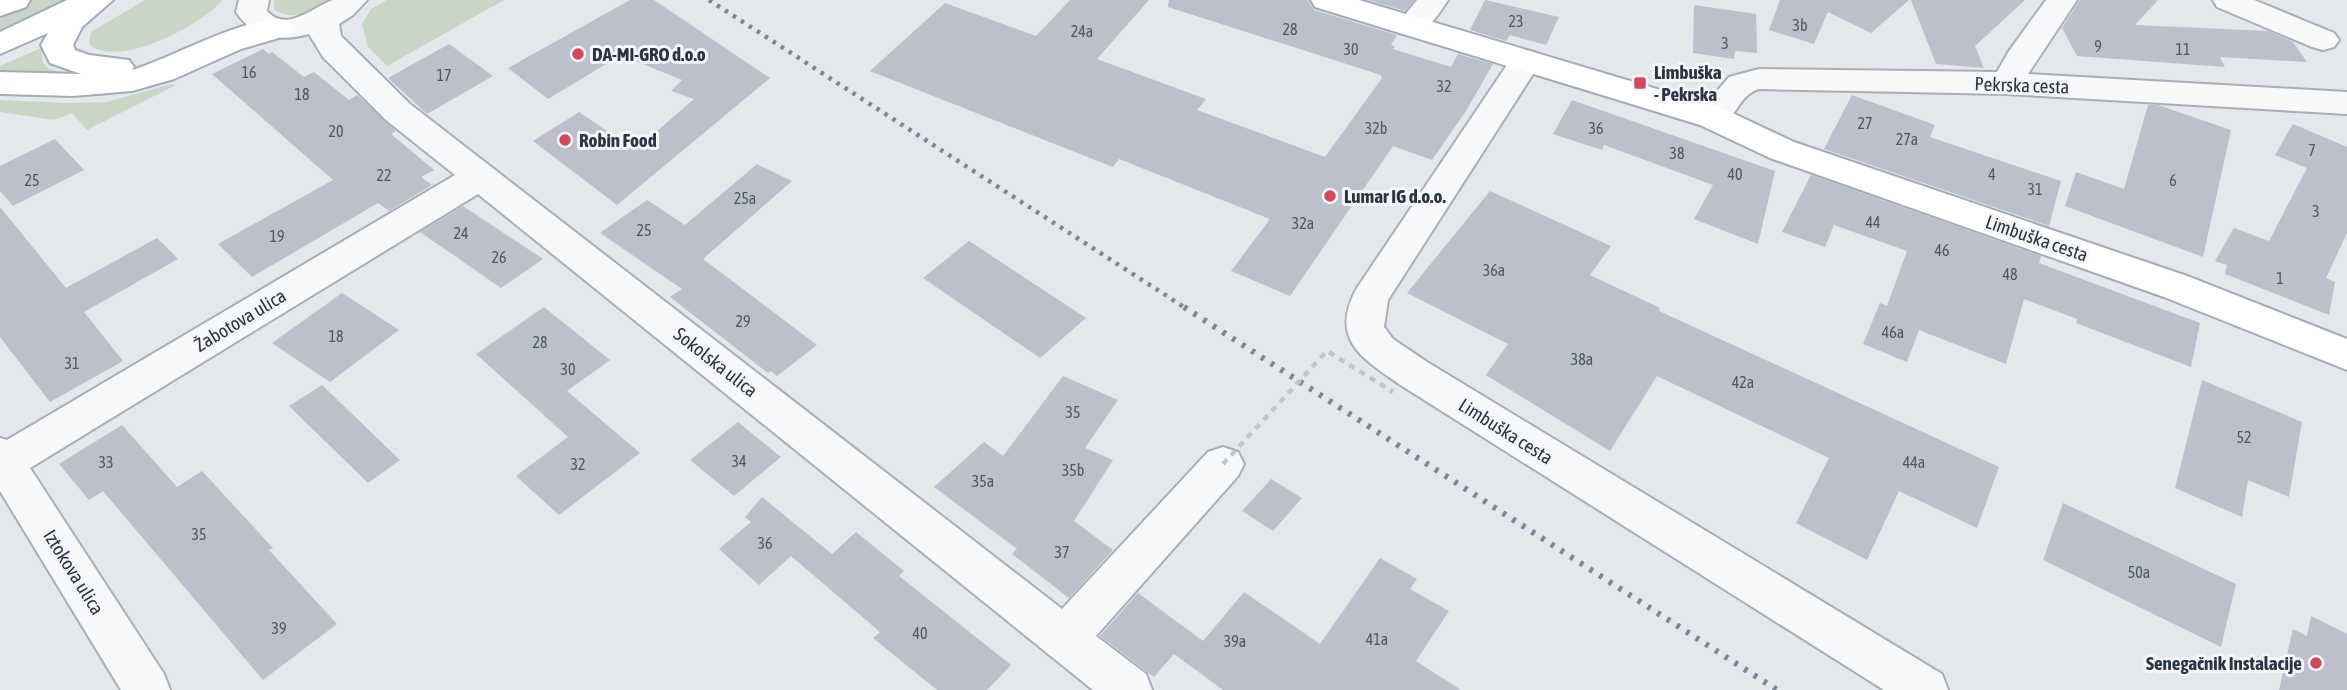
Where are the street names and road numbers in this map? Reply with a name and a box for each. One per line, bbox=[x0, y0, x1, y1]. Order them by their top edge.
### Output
street label: Pekrska cesta bbox=[1974, 72, 2070, 98]
street label: Limbuška cesta bbox=[1983, 210, 2091, 266]
street label: Žabotova ulica bbox=[190, 284, 290, 356]
street label: Sokolska ulica bbox=[670, 323, 762, 401]
street label: Limbuška cesta bbox=[1455, 393, 1557, 469]
street label: Iztokova ulica bbox=[39, 525, 109, 619]

